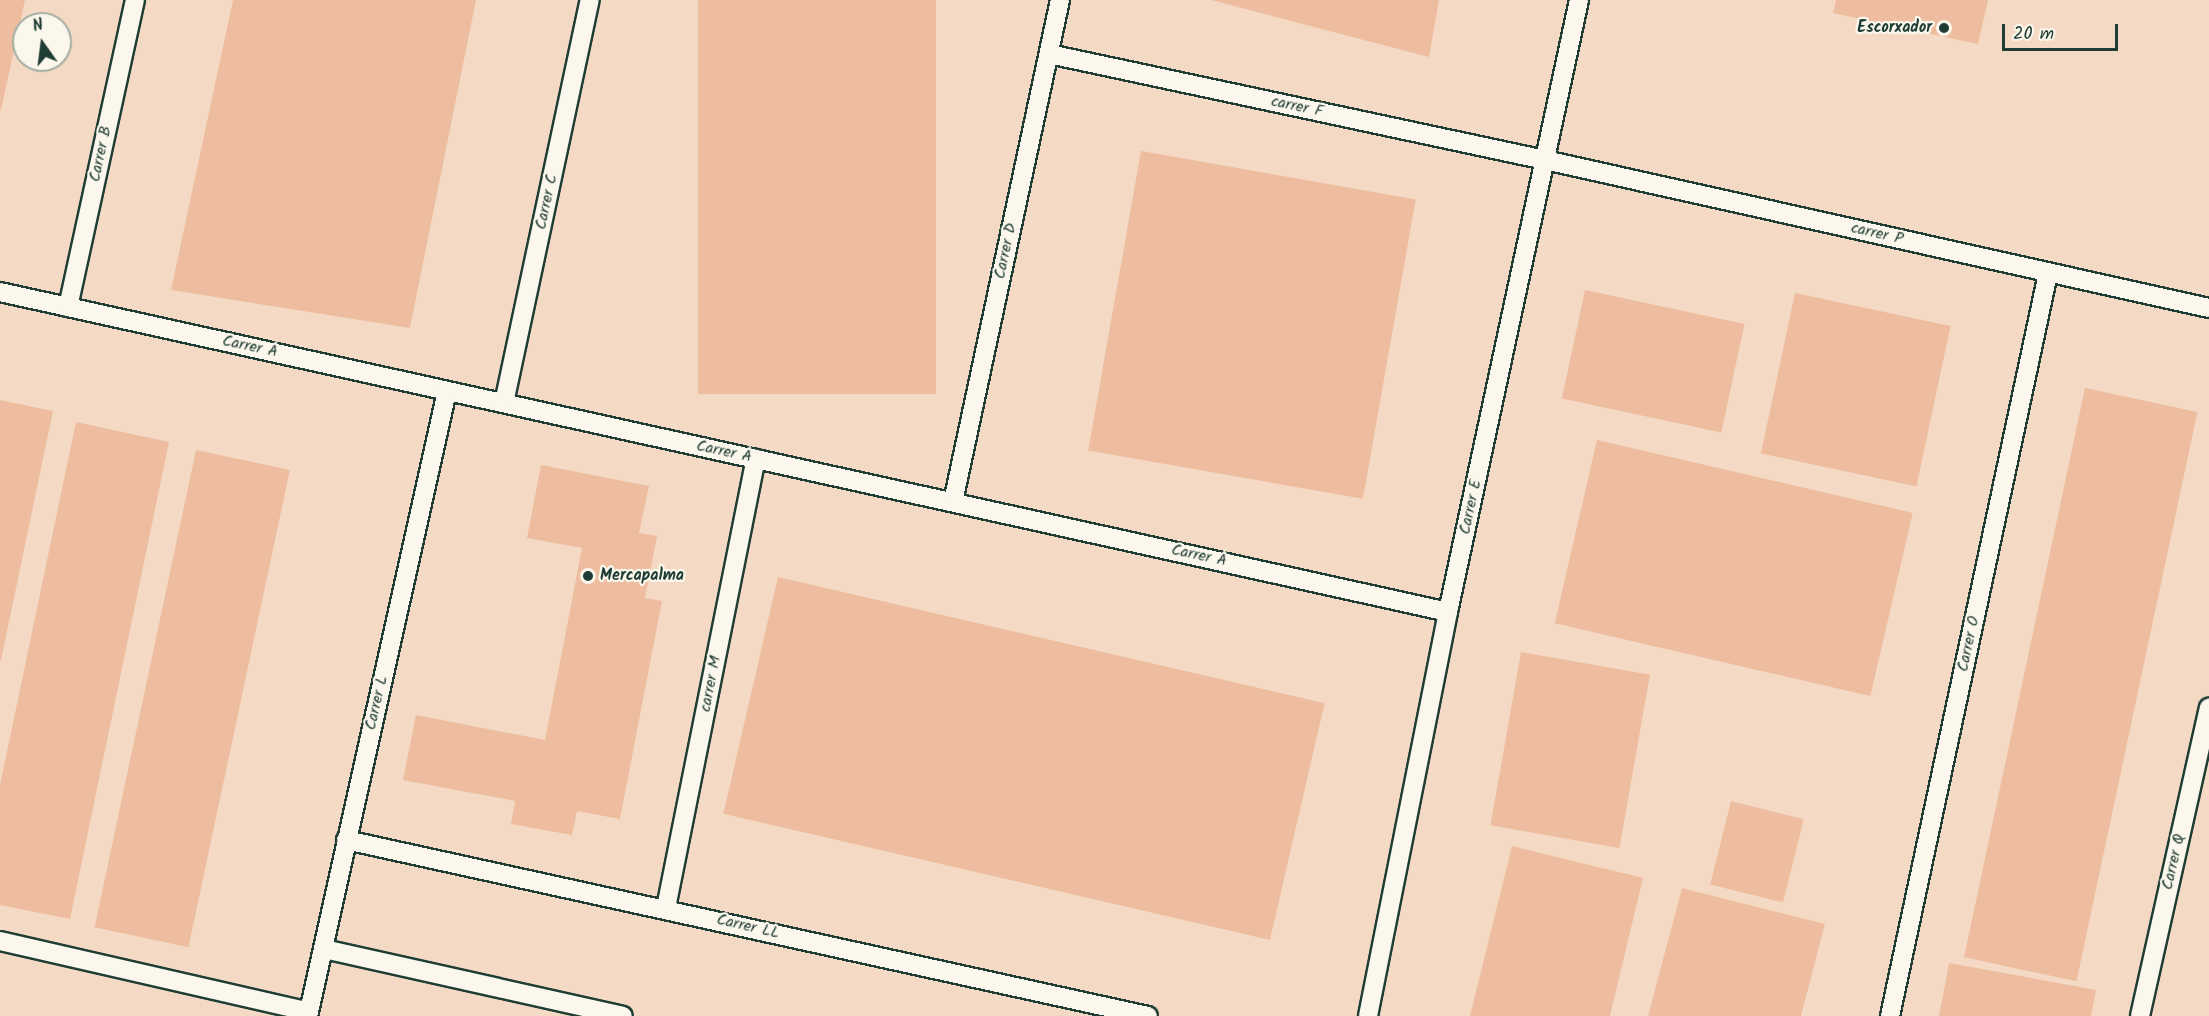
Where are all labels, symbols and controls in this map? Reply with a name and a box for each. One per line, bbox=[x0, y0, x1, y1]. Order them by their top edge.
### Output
north arrow bbox=[12, 12, 72, 72]
scale bar bbox=[2005, 12, 2120, 50]
text: N bbox=[30, 13, 46, 39]
place label: Escorxador bbox=[1857, 18, 1932, 38]
text: 20 m bbox=[2013, 20, 2054, 49]
marker: Escorxador bbox=[1937, 21, 1951, 35]
street label: carrer F bbox=[1269, 92, 1325, 122]
street label: Carrer B bbox=[86, 124, 116, 184]
street label: Carrer C bbox=[532, 173, 562, 231]
street label: carrer P bbox=[1849, 219, 1905, 249]
street label: Carrer D bbox=[991, 221, 1021, 281]
street label: Carrer A bbox=[220, 332, 280, 362]
street label: Carrer A bbox=[694, 437, 754, 467]
street label: Carrer E bbox=[1456, 478, 1486, 536]
street label: Carrer A bbox=[1169, 541, 1229, 571]
place label: Mercapalma bbox=[600, 566, 684, 586]
marker: Mercapalma bbox=[581, 569, 595, 583]
street label: Carrer O bbox=[1954, 614, 1984, 674]
street label: carrer M bbox=[696, 654, 726, 714]
street label: Carrer L bbox=[361, 674, 393, 732]
street label: Carrer Q bbox=[2158, 832, 2190, 892]
street label: Carrer LL bbox=[715, 910, 781, 944]

